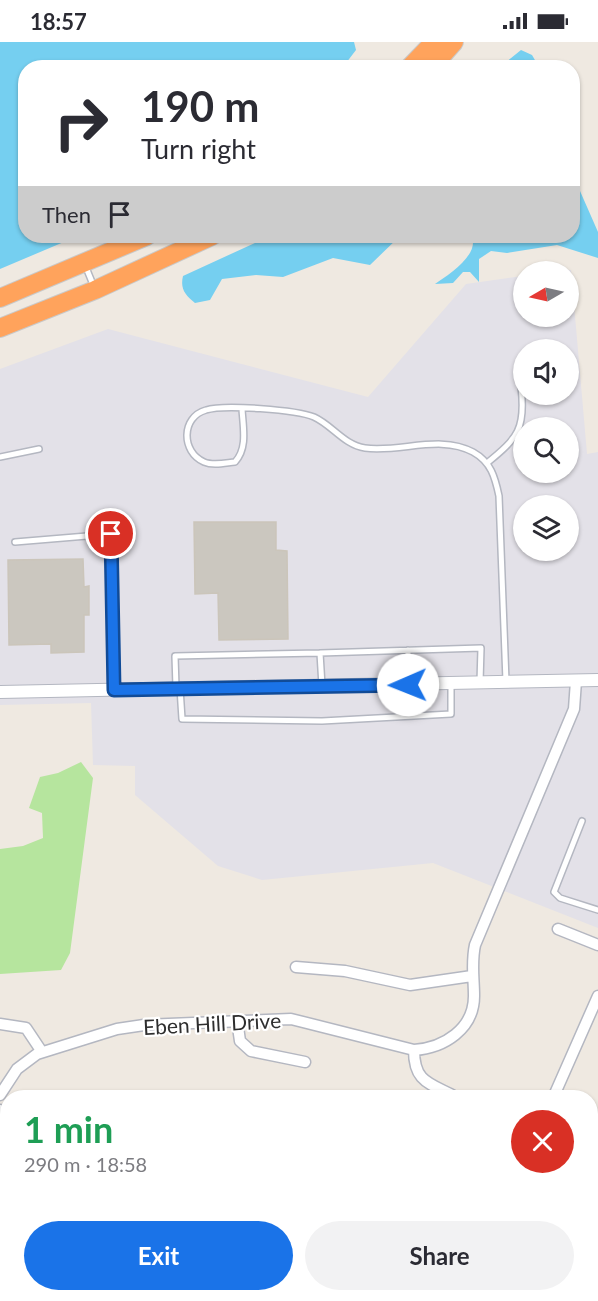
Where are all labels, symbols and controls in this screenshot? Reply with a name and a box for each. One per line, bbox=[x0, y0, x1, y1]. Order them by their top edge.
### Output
text: 18:57 bbox=[30, 8, 87, 35]
text: 190 m bbox=[141, 81, 259, 131]
icon: right bbox=[42, 84, 120, 162]
text: Turn right bbox=[141, 132, 256, 165]
icon: arrive bbox=[103, 198, 136, 231]
text: Then bbox=[42, 201, 91, 228]
north arrow bbox=[513, 261, 579, 327]
map controls bbox=[513, 261, 579, 561]
button: sound bbox=[513, 339, 579, 405]
button: search bbox=[513, 417, 579, 483]
button: layers bbox=[513, 495, 579, 561]
pin bbox=[85, 508, 136, 559]
icon: arrive bbox=[94, 517, 127, 550]
position arrow bbox=[376, 653, 440, 717]
street label: Eben Hill Drive bbox=[142, 1007, 282, 1039]
text: 1 min bbox=[24, 1107, 113, 1151]
button: close bbox=[511, 1110, 574, 1173]
text: 290 m · 18:58 bbox=[24, 1152, 147, 1176]
button: Exit bbox=[24, 1221, 293, 1290]
button: Share bbox=[305, 1221, 574, 1290]

